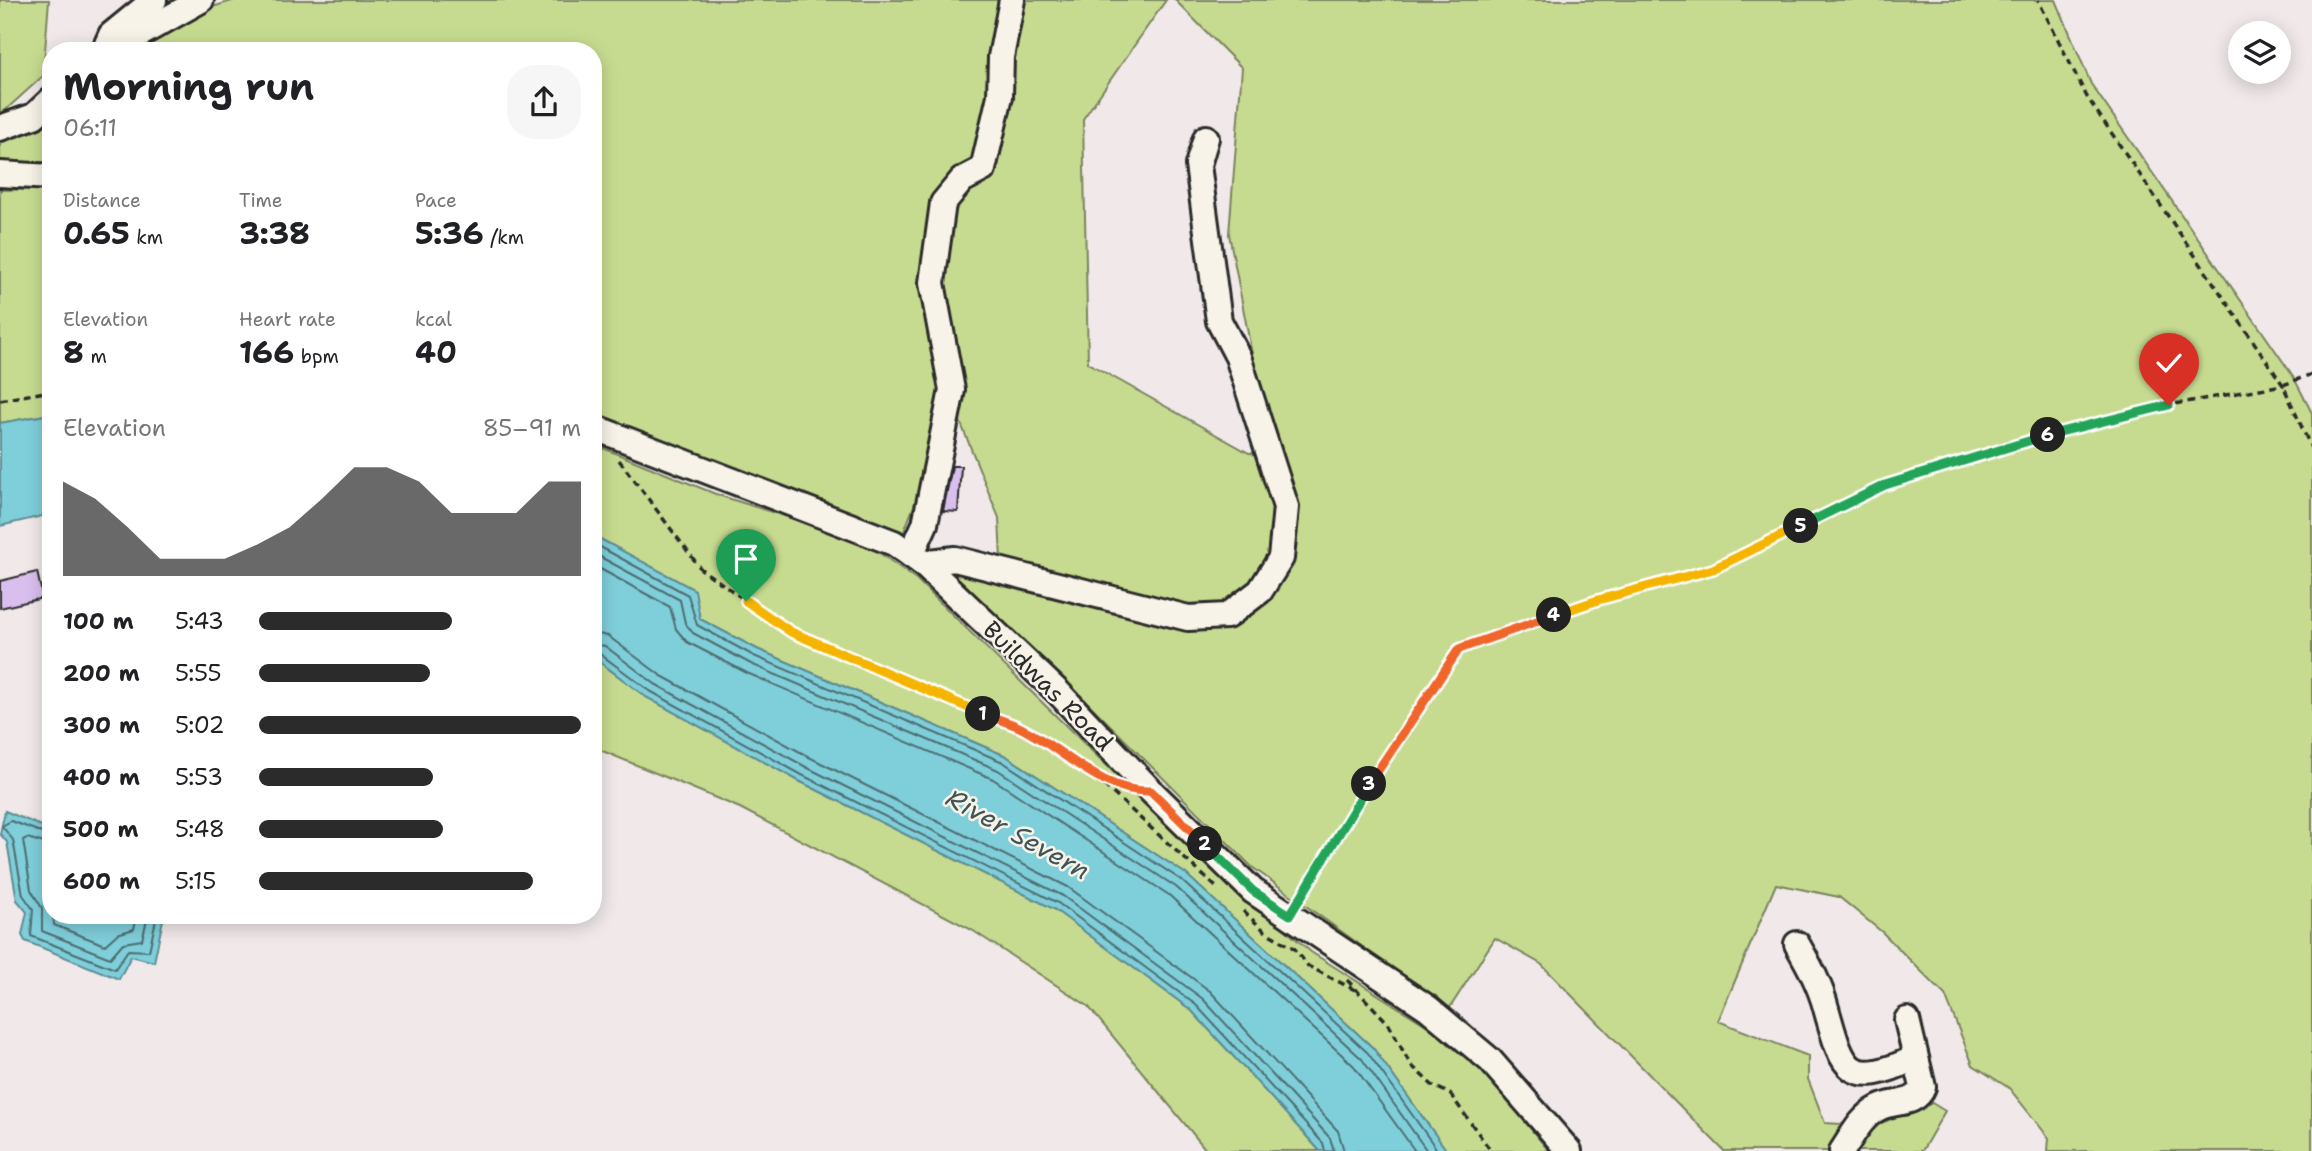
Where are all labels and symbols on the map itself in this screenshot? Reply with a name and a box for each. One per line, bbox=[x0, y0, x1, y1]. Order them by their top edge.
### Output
pin bbox=[2139, 333, 2199, 405]
pin: 6 bbox=[2030, 418, 2066, 452]
pin: 5 bbox=[1784, 508, 1818, 544]
pin bbox=[716, 529, 776, 601]
pin: 4 bbox=[1536, 598, 1572, 632]
street label: Buildwas Road bbox=[976, 614, 1120, 758]
pin: 1 bbox=[965, 696, 1000, 732]
pin: 3 bbox=[1352, 766, 1386, 802]
water label: River Severn bbox=[940, 780, 1096, 887]
pin: 2 bbox=[1188, 826, 1222, 862]

